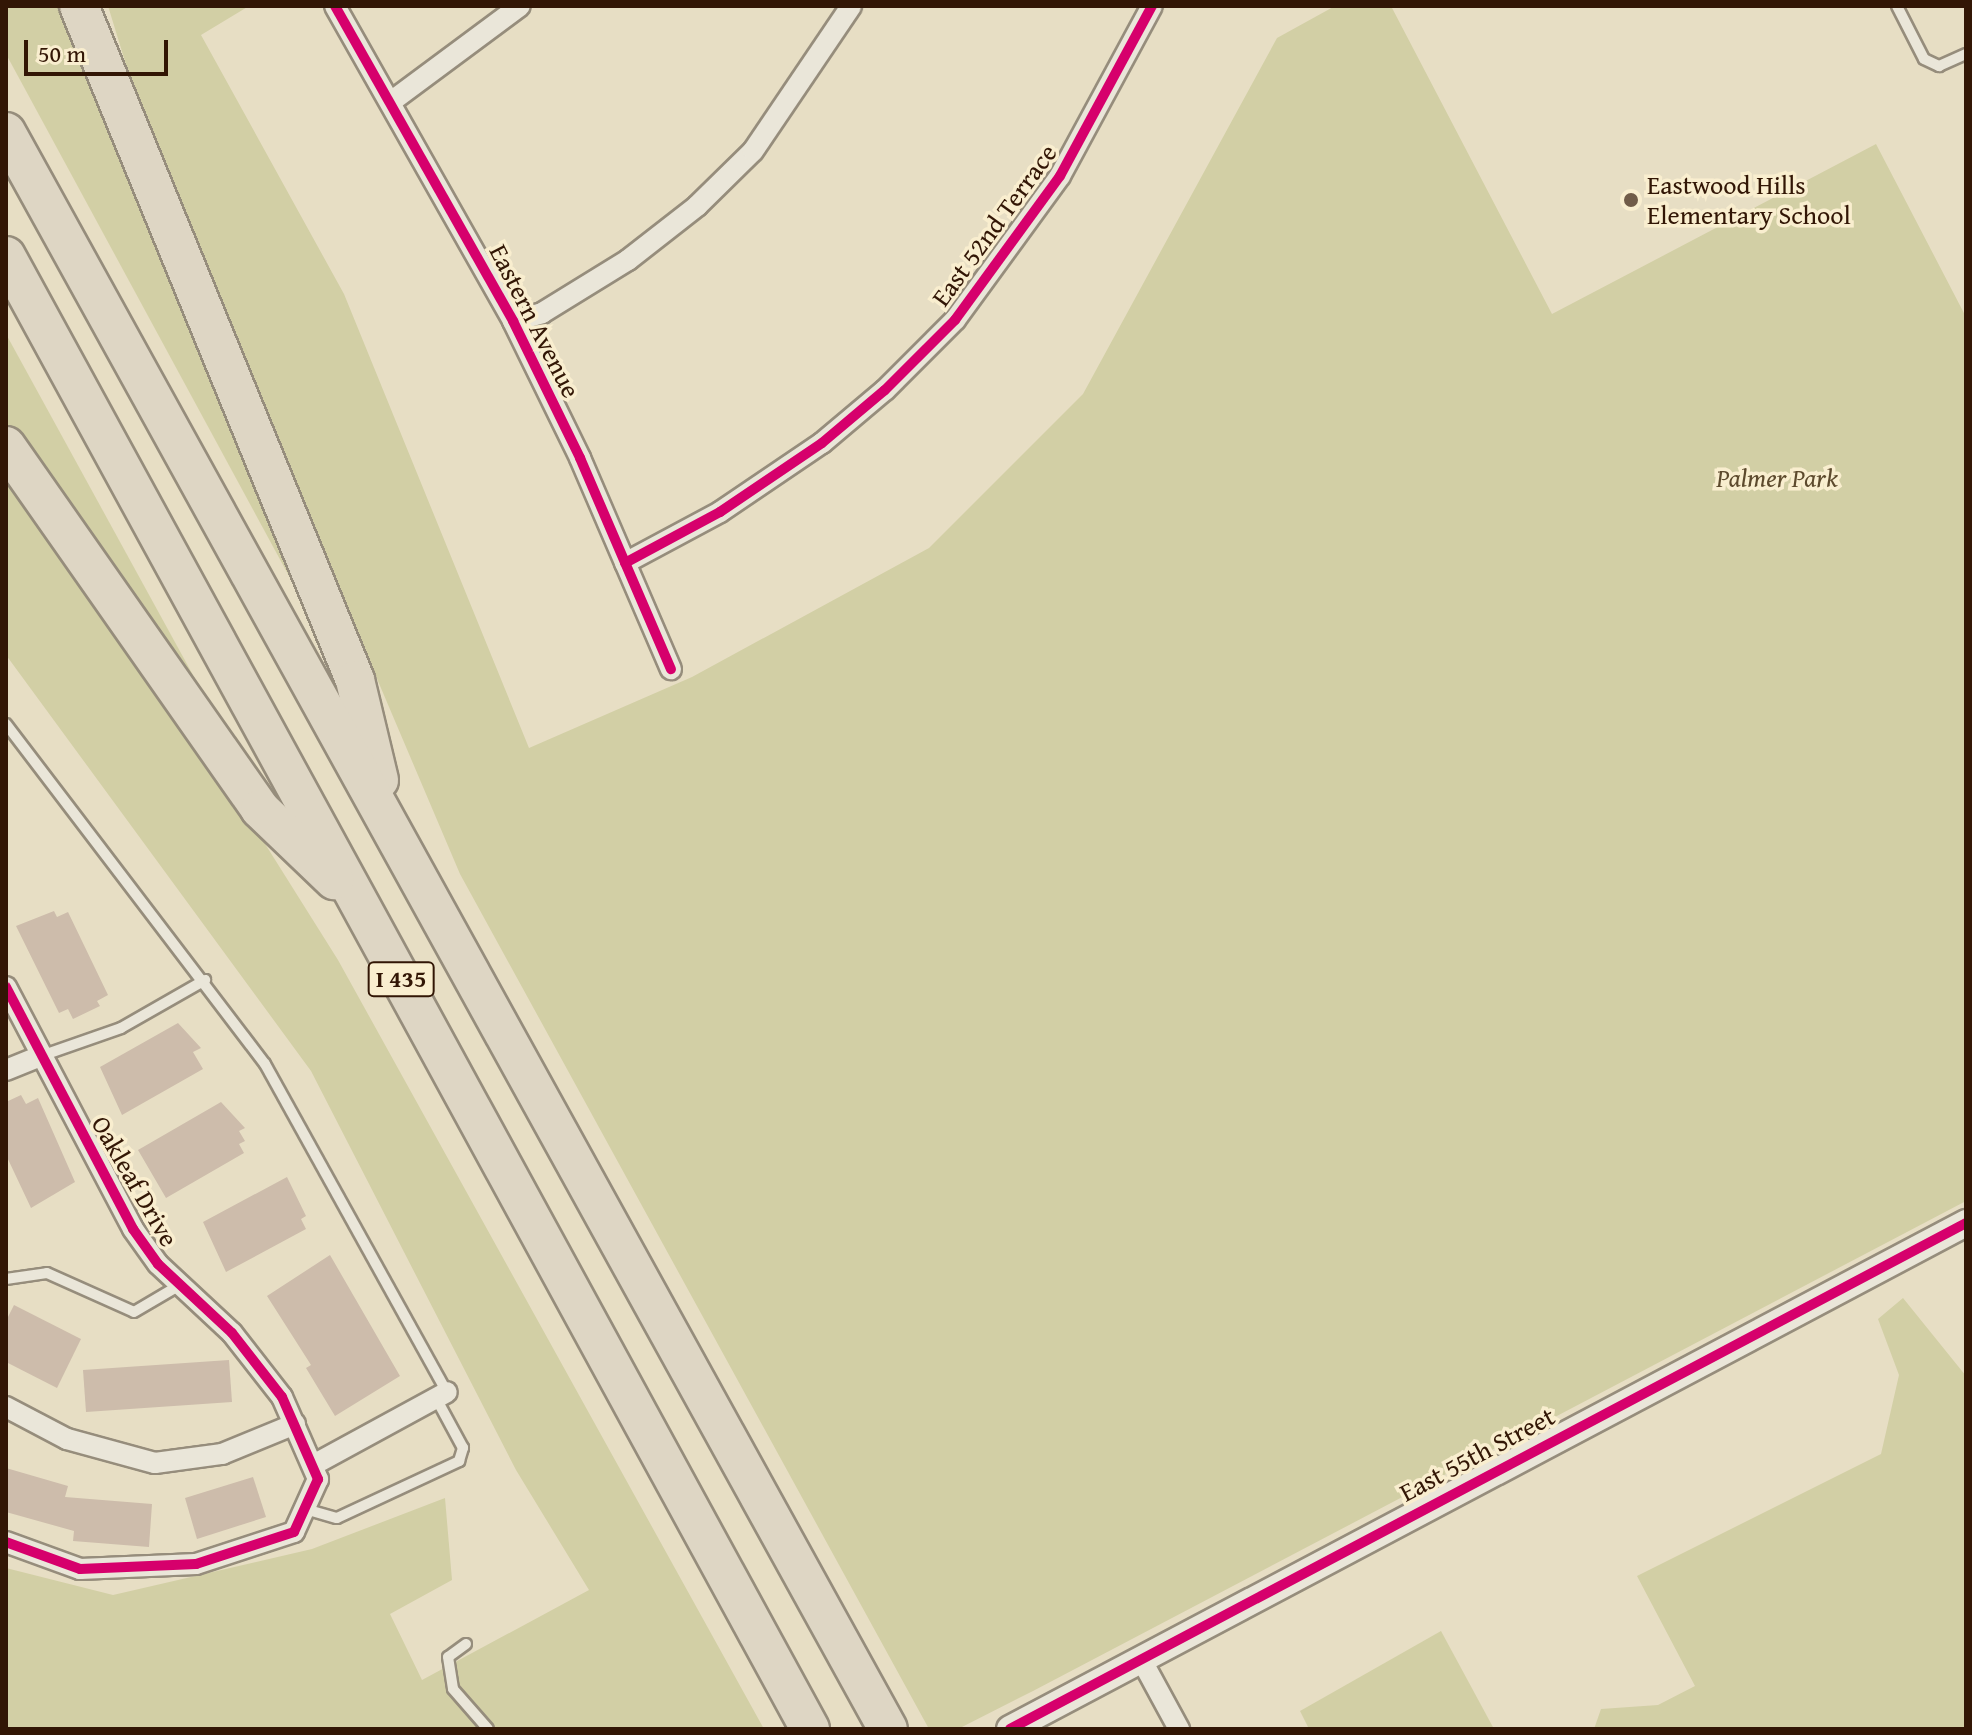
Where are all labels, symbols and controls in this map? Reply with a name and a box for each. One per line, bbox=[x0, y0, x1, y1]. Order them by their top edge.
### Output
scale bar bbox=[28, 24, 172, 74]
text: 50 m bbox=[38, 36, 86, 71]
street label: East 52nd Terrace bbox=[925, 138, 1063, 312]
place label: Eastwood Hills Elementary School bbox=[1647, 169, 1851, 230]
marker: Eastwood Hills Elementary School bbox=[1622, 191, 1640, 209]
street label: Eastern Avenue bbox=[483, 239, 587, 403]
park label: Palmer Park bbox=[1716, 462, 1838, 494]
road number: I 435 bbox=[367, 959, 435, 999]
street label: Oakleaf Drive bbox=[85, 1110, 185, 1252]
street label: East 55th Street bbox=[1394, 1400, 1560, 1508]

